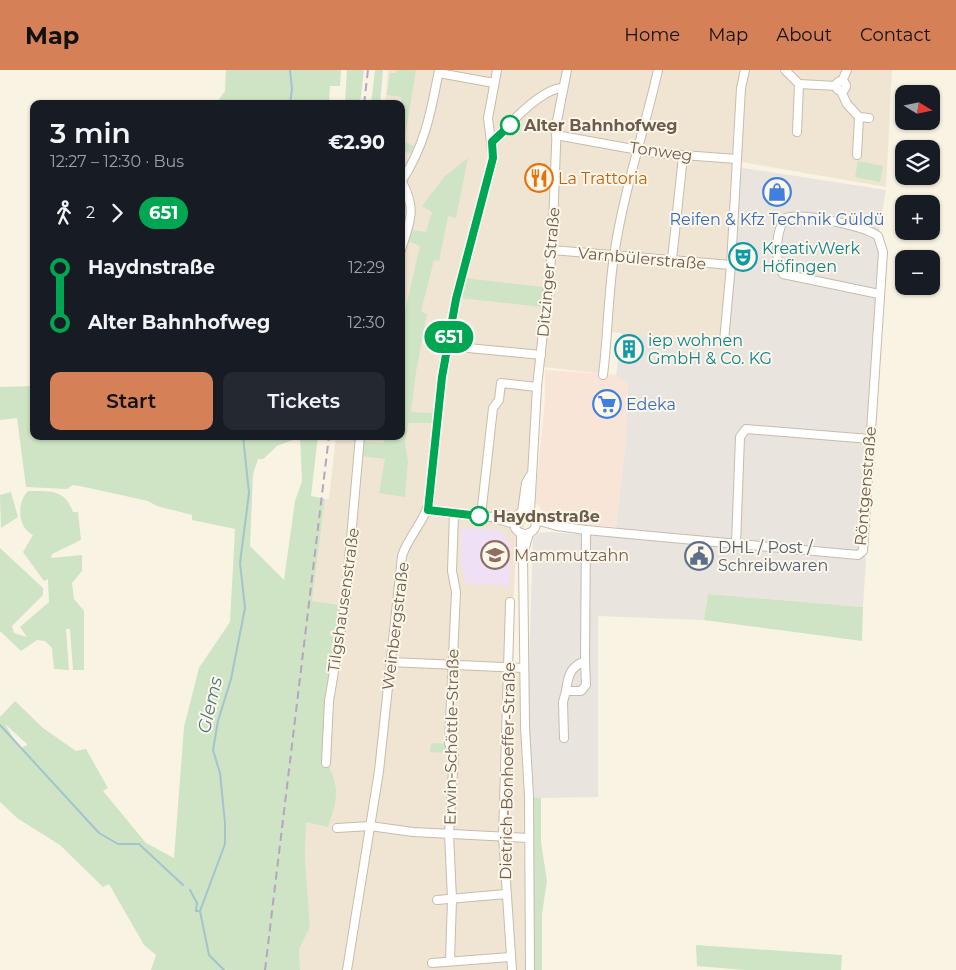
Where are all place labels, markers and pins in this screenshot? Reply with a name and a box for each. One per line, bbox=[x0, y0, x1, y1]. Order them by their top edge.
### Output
marker: Alter Bahnhofweg bbox=[500, 115, 520, 135]
place label: Alter Bahnhofweg bbox=[523, 116, 678, 135]
restaurant icon: La Trattoria bbox=[524, 163, 554, 193]
place label: La Trattoria bbox=[558, 169, 648, 188]
shop icon: Reifen & Kfz Technik Güldü bbox=[762, 177, 792, 207]
place label: Reifen & Kfz Technik Güldü bbox=[669, 210, 885, 229]
place label: KreativWerk Höfingen bbox=[762, 239, 861, 276]
theatre icon: KreativWerk Höfingen bbox=[728, 242, 758, 272]
place label: iep wohnen GmbH & Co. KG bbox=[648, 331, 772, 368]
building icon: iep wohnen GmbH & Co. KG bbox=[614, 334, 644, 364]
supermarket icon: Edeka bbox=[592, 389, 622, 419]
place label: Edeka bbox=[626, 395, 676, 414]
marker: Haydnstraße bbox=[469, 506, 489, 526]
place label: Haydnstraße bbox=[493, 507, 600, 526]
place label: DHL / Post / Schreibwaren bbox=[718, 538, 828, 575]
school or university icon: Mammutzahn bbox=[480, 540, 510, 570]
public building icon: DHL / Post / Schreibwaren bbox=[684, 541, 714, 571]
place label: Mammutzahn bbox=[514, 546, 629, 565]

